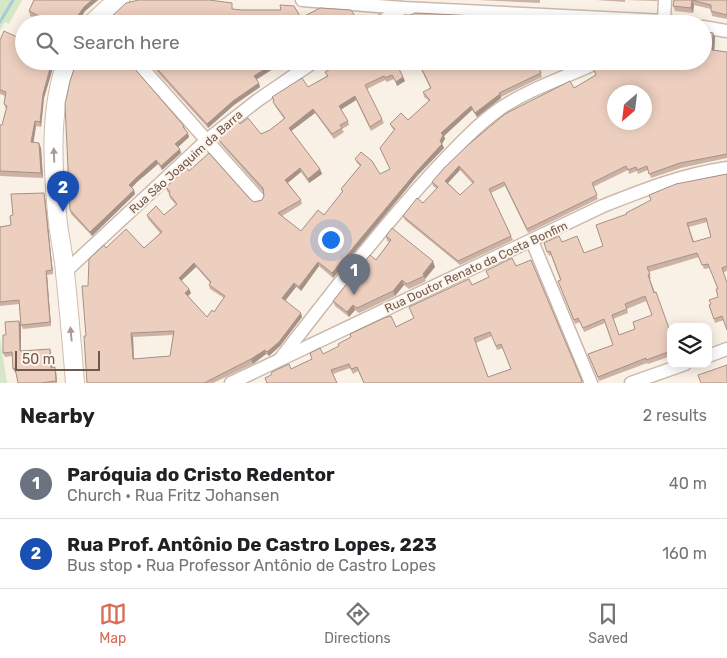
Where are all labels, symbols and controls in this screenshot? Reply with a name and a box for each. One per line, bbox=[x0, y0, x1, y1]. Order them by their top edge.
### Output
search box bbox=[15, 15, 712, 70]
icon: search bbox=[33, 29, 61, 57]
text: Search here bbox=[73, 31, 180, 54]
north arrow bbox=[607, 85, 652, 130]
street label: Rua São Joaquim da Barra bbox=[126, 107, 246, 217]
one-way arrow bbox=[50, 147, 58, 163]
pin: 2 bbox=[47, 171, 79, 212]
street label: Rua Doutor Renato da Costa Bonfim bbox=[382, 218, 570, 316]
your location bbox=[318, 227, 344, 253]
pin: 1 bbox=[338, 254, 370, 295]
map controls bbox=[667, 323, 712, 368]
button: layers bbox=[667, 323, 712, 368]
one-way arrow bbox=[67, 326, 75, 342]
scale bar bbox=[15, 348, 100, 371]
text: 50 m bbox=[22, 351, 55, 368]
text: Nearby bbox=[20, 403, 95, 428]
text: 2 results bbox=[643, 406, 707, 425]
text: Paróquia do Cristo Redentor bbox=[67, 463, 335, 486]
text: 1 bbox=[32, 474, 40, 493]
text: 40 m bbox=[669, 474, 707, 493]
text: Church · Rua Fritz Johansen bbox=[67, 486, 279, 505]
text: Rua Prof. Antônio De Castro Lopes, 223 bbox=[67, 533, 437, 556]
text: 2 bbox=[31, 544, 41, 563]
text: 160 m bbox=[662, 544, 707, 563]
text: Bus stop · Rua Professor Antônio de Castro Lopes bbox=[67, 556, 436, 575]
tab: Map bbox=[99, 600, 127, 647]
tab: Directions bbox=[324, 600, 391, 647]
tab: Saved bbox=[588, 600, 628, 647]

